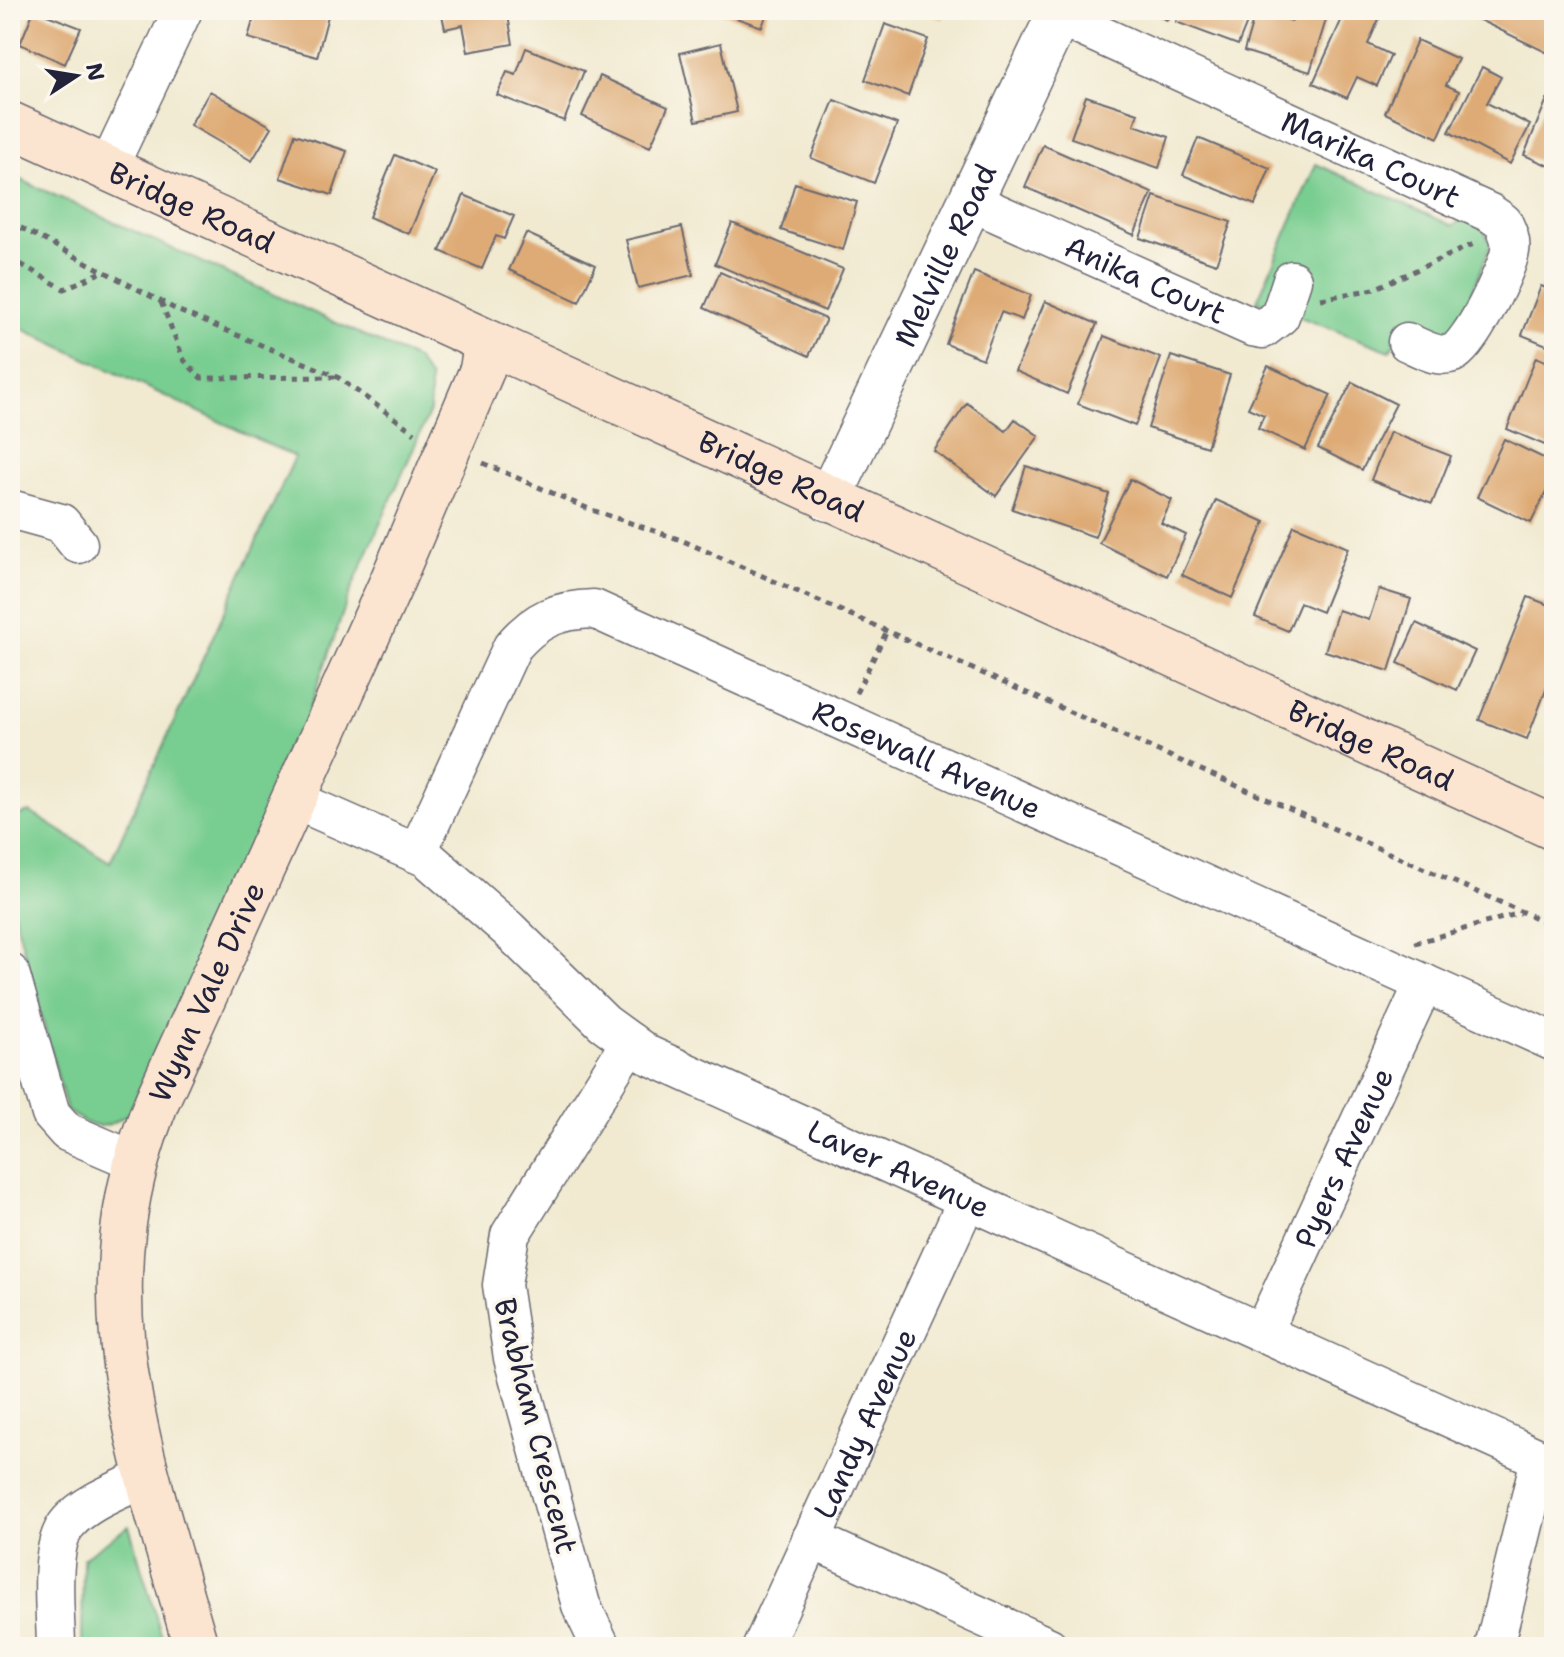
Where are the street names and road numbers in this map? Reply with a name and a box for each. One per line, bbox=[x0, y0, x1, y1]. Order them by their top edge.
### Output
street label: Marika Court bbox=[1275, 100, 1467, 217]
street label: Bridge Road bbox=[102, 151, 282, 263]
street label: Melville Road bbox=[884, 157, 1006, 353]
street label: Anika Court bbox=[1058, 226, 1233, 333]
street label: Bridge Road bbox=[692, 420, 871, 531]
street label: Bridge Road bbox=[1282, 689, 1461, 800]
street label: Rosewall Avenue bbox=[806, 690, 1048, 829]
street label: Wynn Vale Drive bbox=[139, 875, 274, 1109]
street label: Pyers Avenue bbox=[1284, 1061, 1403, 1254]
street label: Laver Avenue bbox=[801, 1109, 996, 1227]
street label: Brabham Crescent bbox=[484, 1294, 588, 1558]
street label: Landy Avenue bbox=[803, 1322, 926, 1525]

